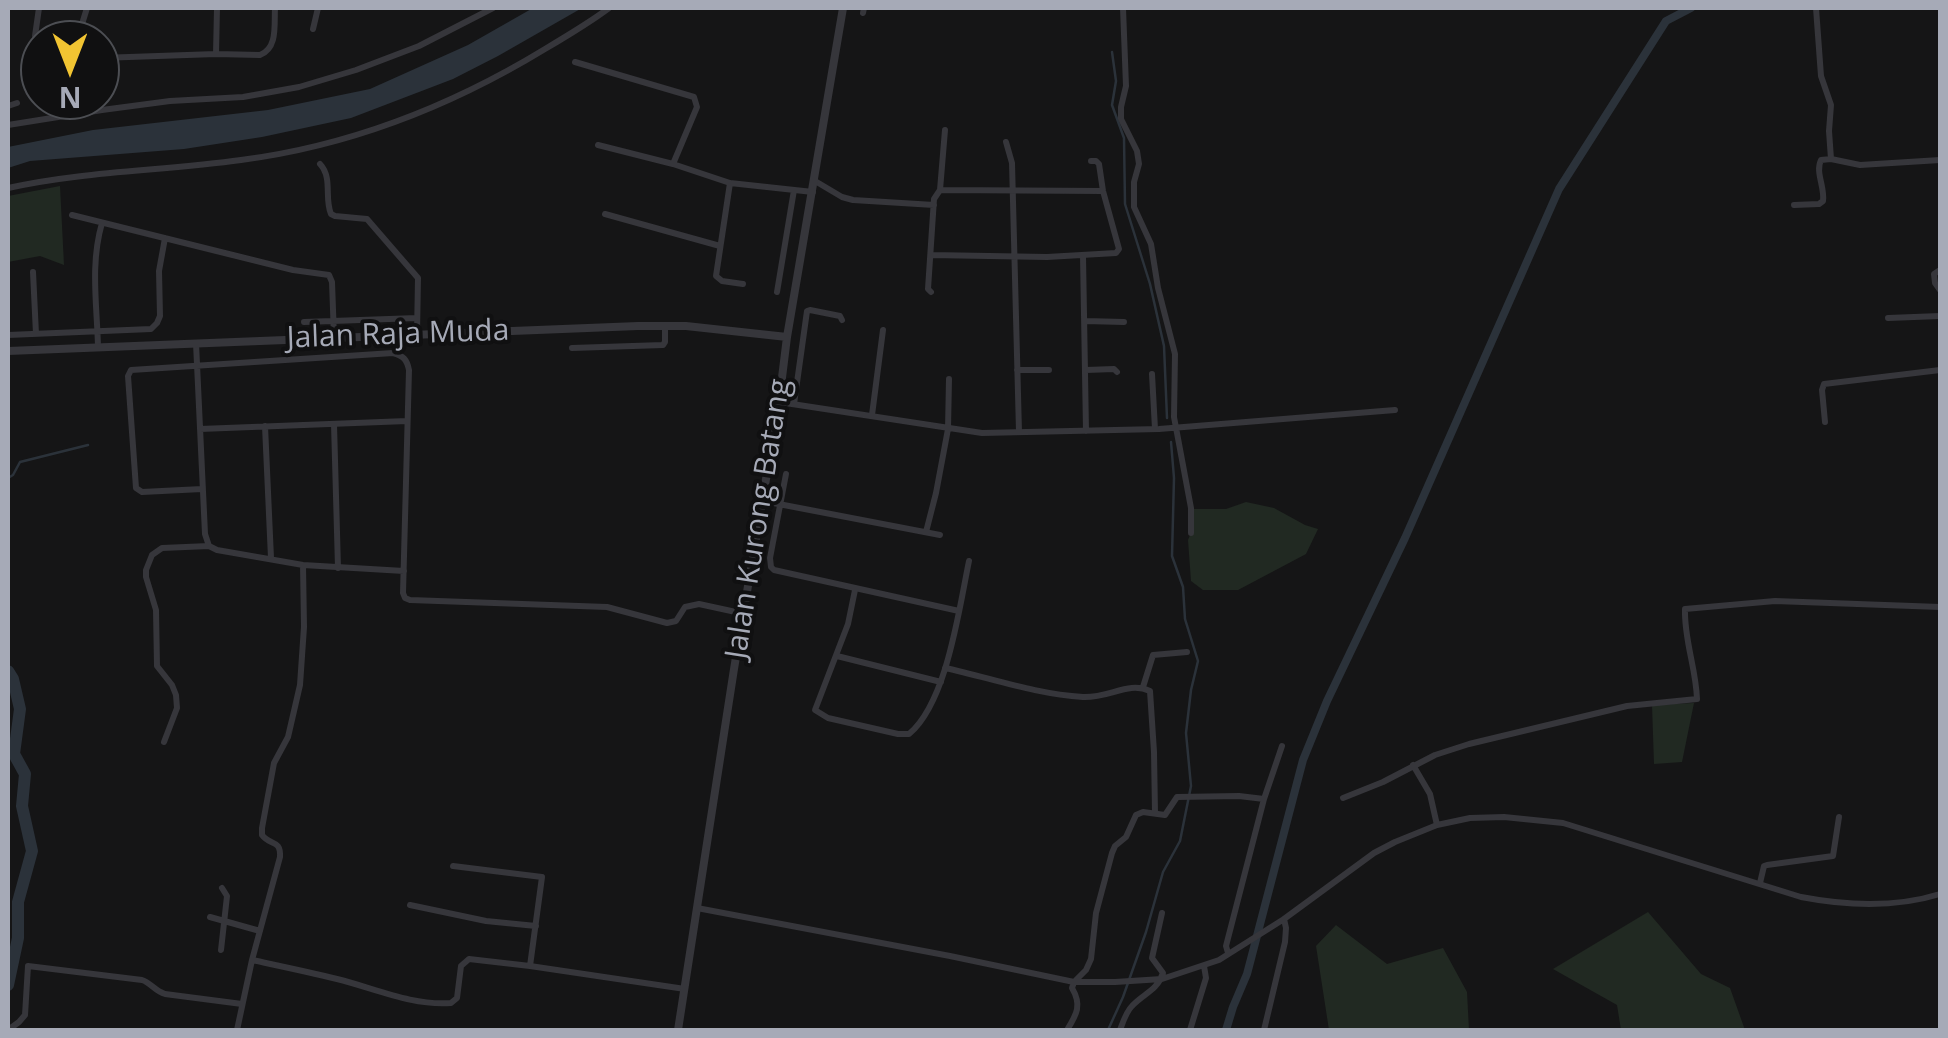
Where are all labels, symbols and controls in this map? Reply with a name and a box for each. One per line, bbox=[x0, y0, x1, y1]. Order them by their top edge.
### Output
north arrow bbox=[20, 20, 120, 120]
text: N bbox=[59, 79, 81, 117]
street label: Jalan Raja Muda bbox=[286, 313, 510, 357]
street label: Jalan Kurong Batang bbox=[719, 377, 799, 661]

